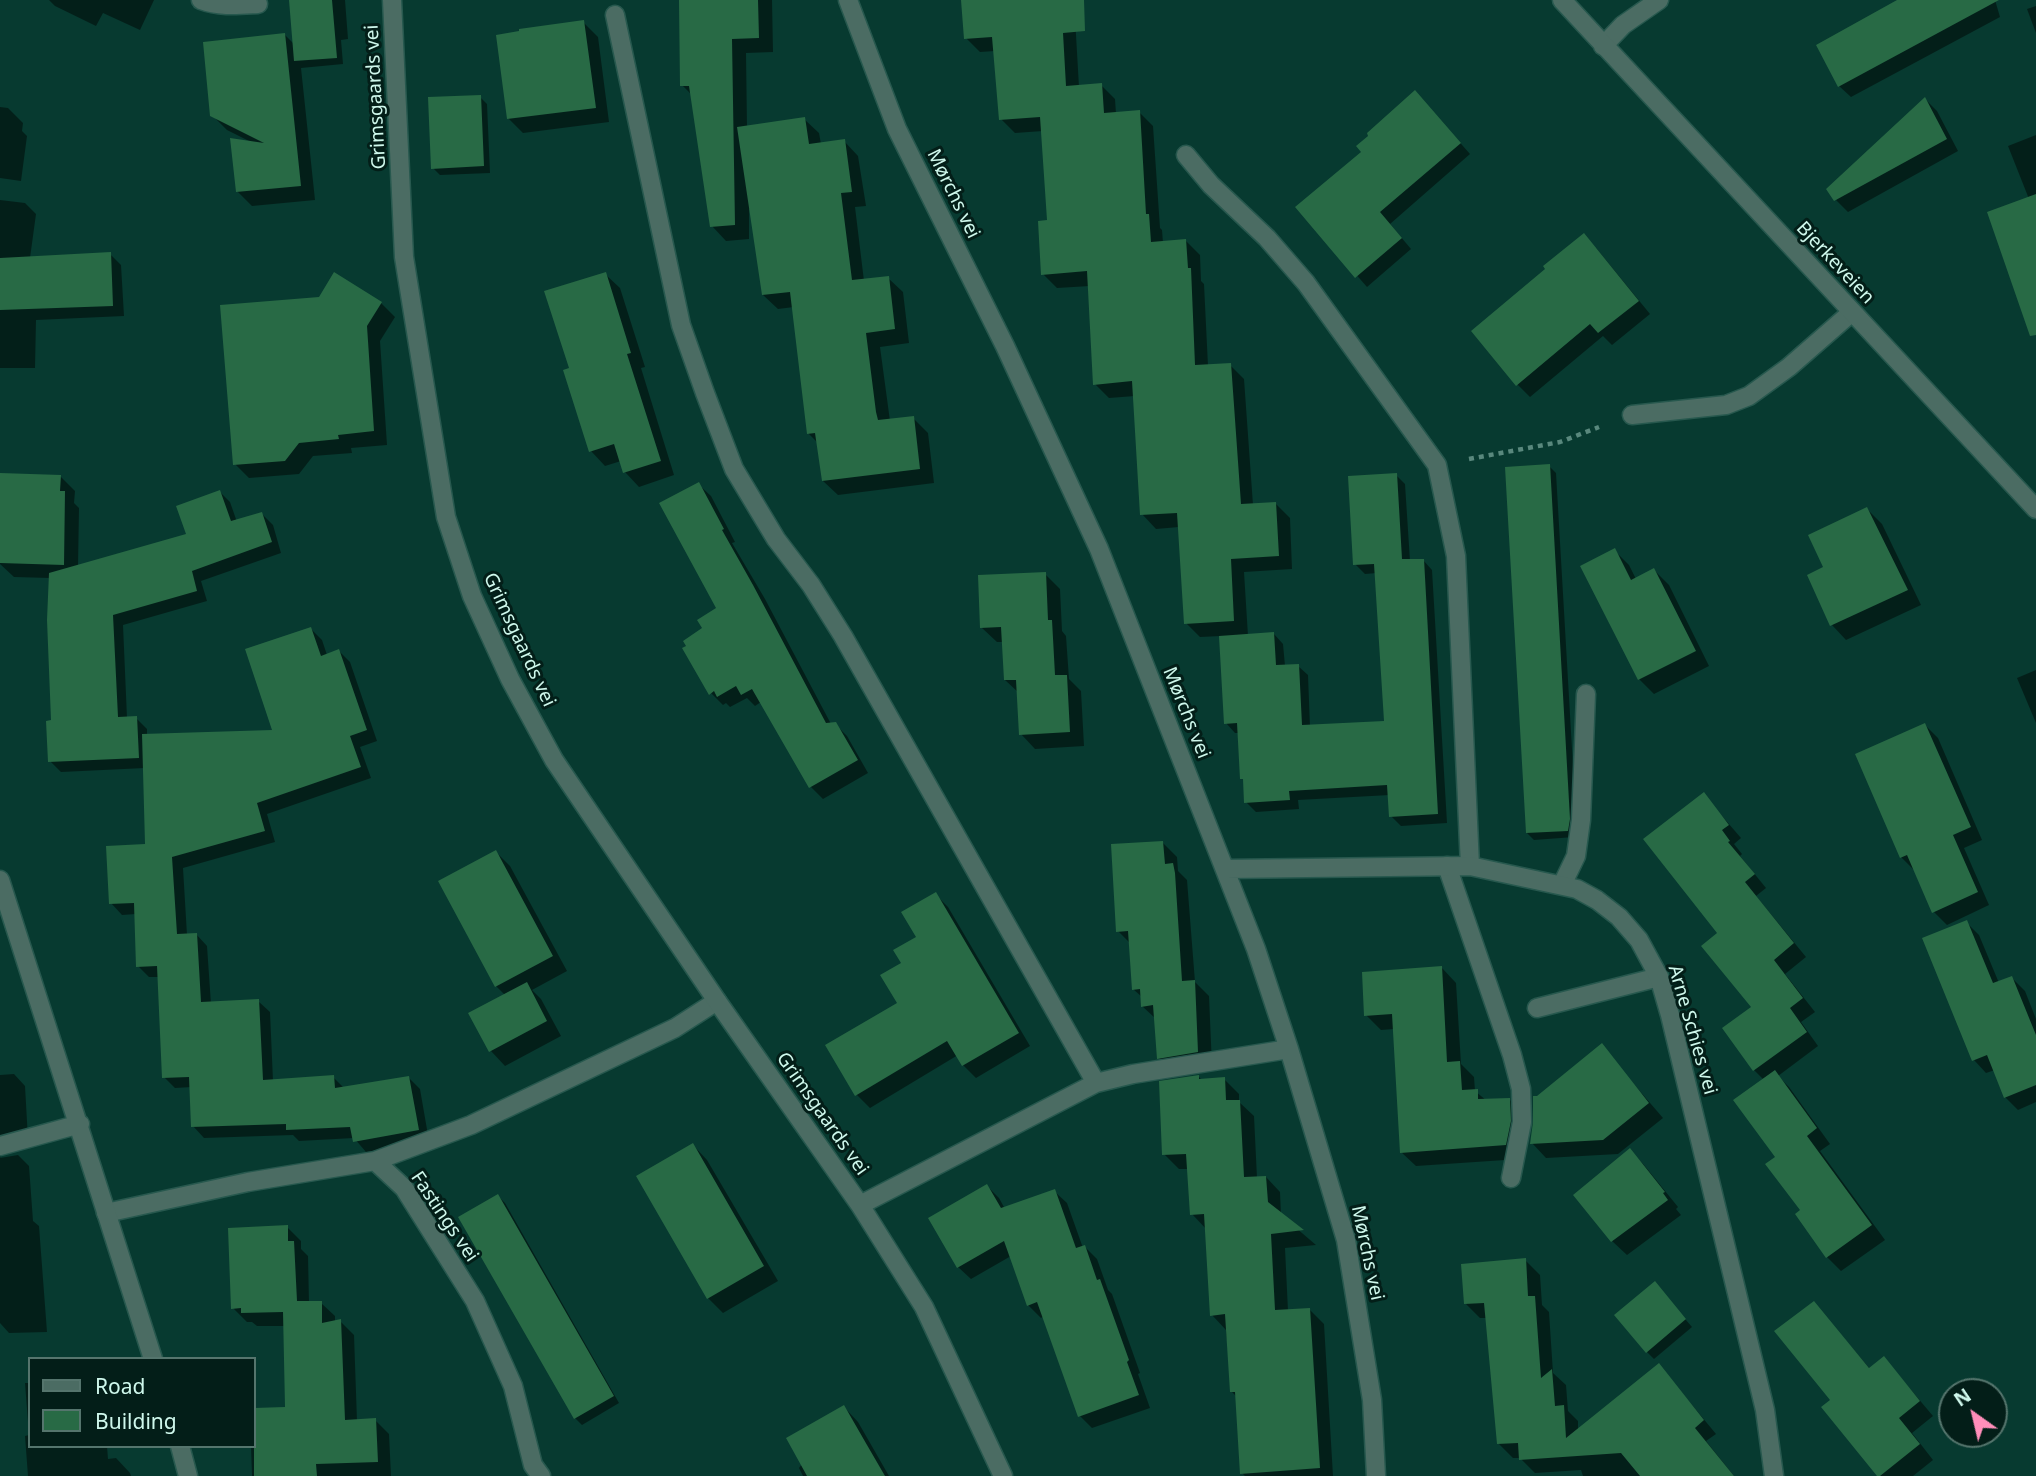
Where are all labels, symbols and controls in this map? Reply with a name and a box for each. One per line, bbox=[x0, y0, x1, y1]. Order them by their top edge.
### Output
street label: Grimsgaards vei bbox=[361, 24, 391, 170]
street label: Mørchs vei bbox=[922, 146, 984, 242]
street label: Bjerkeveien bbox=[1791, 217, 1879, 309]
street label: Grimsgaards vei bbox=[478, 570, 560, 710]
street label: Mørchs vei bbox=[1157, 664, 1215, 762]
street label: Arne Schies vei bbox=[1663, 963, 1721, 1097]
street label: Grimsgaards vei bbox=[771, 1048, 873, 1180]
street label: Fastings vei bbox=[405, 1167, 483, 1267]
street label: Mørchs vei bbox=[1346, 1203, 1388, 1303]
legend bbox=[28, 1357, 256, 1448]
text: Road bbox=[95, 1372, 145, 1400]
north arrow bbox=[1938, 1378, 2008, 1448]
text: N bbox=[1949, 1382, 1976, 1412]
text: Building bbox=[95, 1407, 177, 1435]

